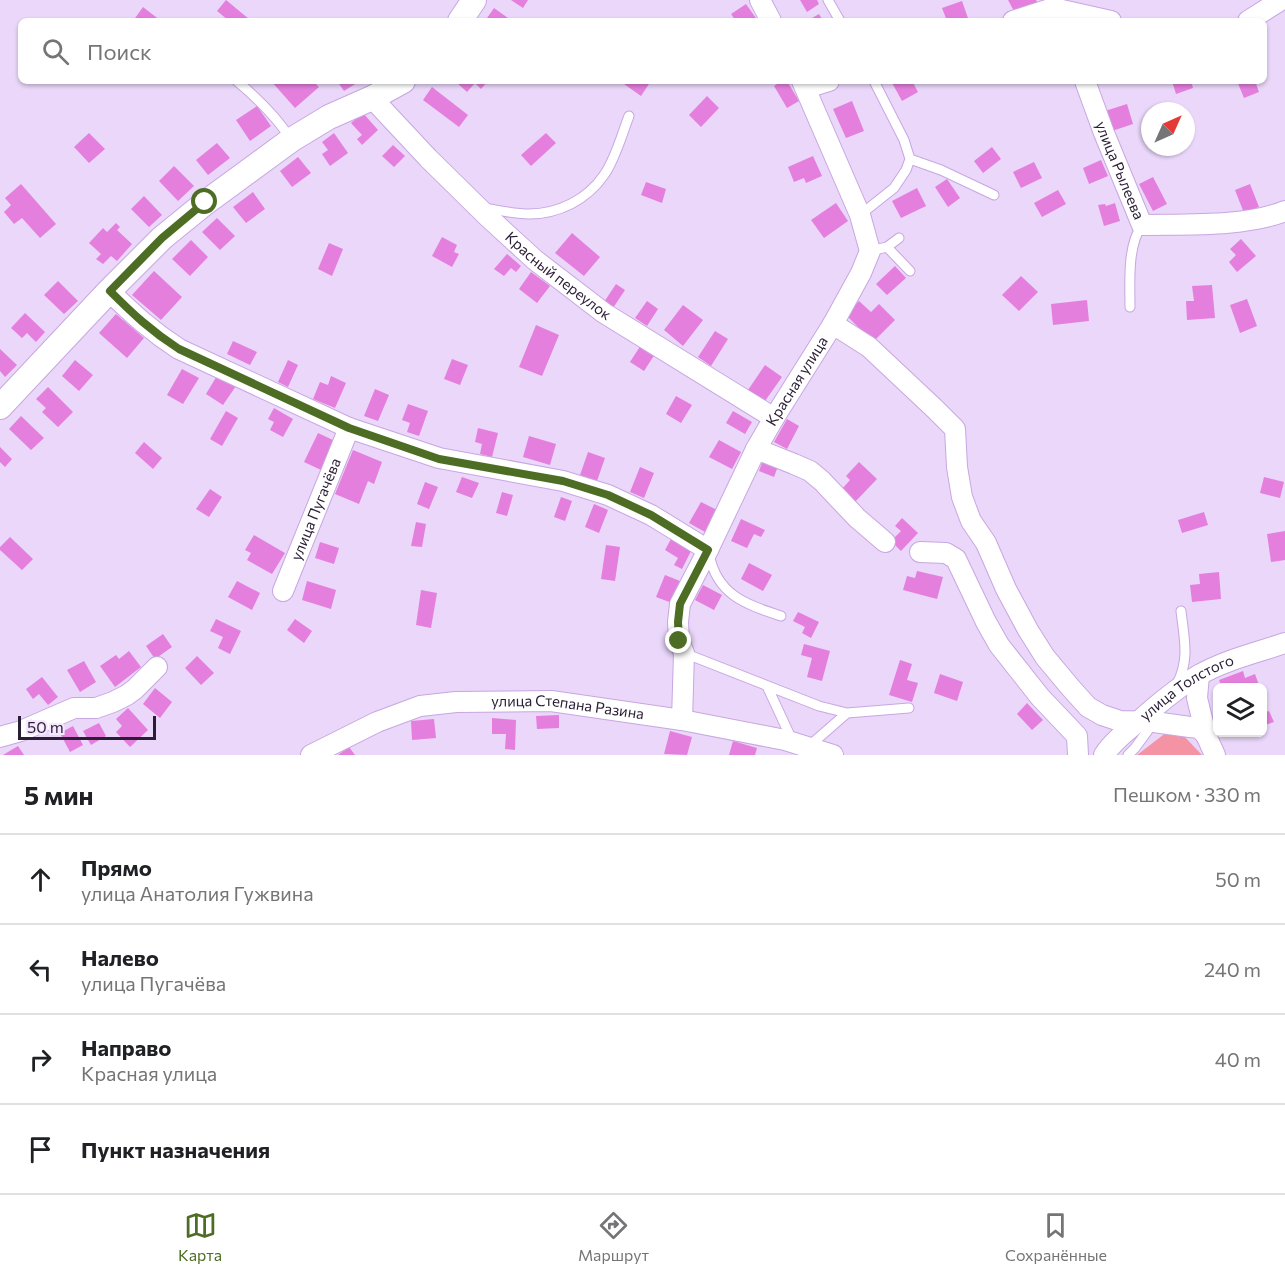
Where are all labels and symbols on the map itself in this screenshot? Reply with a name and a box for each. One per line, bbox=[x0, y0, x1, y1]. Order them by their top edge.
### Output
north arrow bbox=[1141, 102, 1195, 156]
street label: улица Рылеева bbox=[1093, 119, 1149, 222]
route start bbox=[191, 188, 217, 214]
street label: Красный переулок bbox=[502, 227, 615, 323]
street label: Красная улица bbox=[761, 333, 831, 429]
street label: улица Пугачёва bbox=[286, 455, 344, 563]
route end bbox=[665, 627, 691, 653]
street label: улица Толстого bbox=[1136, 650, 1236, 724]
street label: улица Степана Разина bbox=[491, 691, 645, 722]
scale bar bbox=[18, 713, 156, 740]

